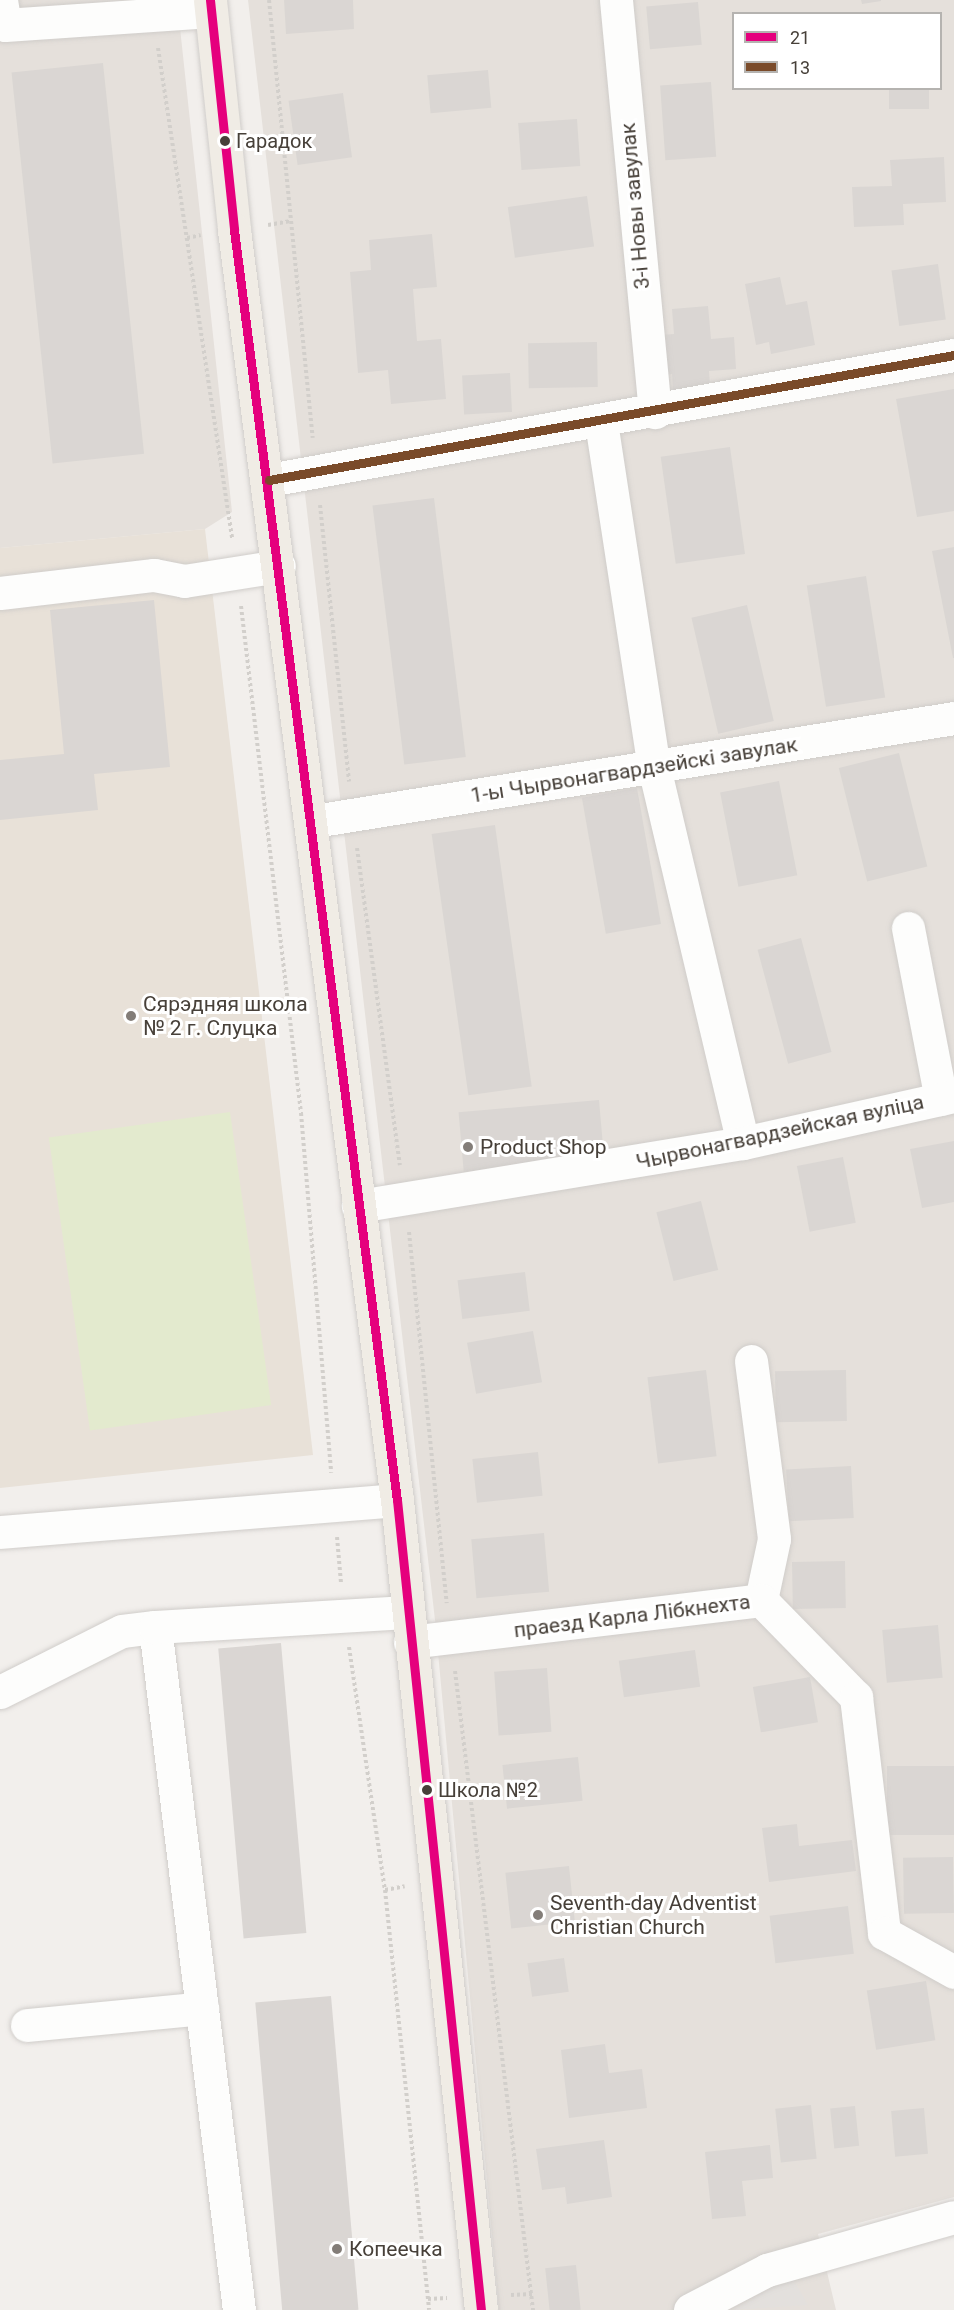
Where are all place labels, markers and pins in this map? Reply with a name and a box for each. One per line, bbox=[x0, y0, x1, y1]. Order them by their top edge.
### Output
place label: Гарадок bbox=[236, 129, 312, 153]
marker: Гарадок bbox=[219, 135, 231, 147]
place label: Сярэдняя школа № 2 г. Слуцка bbox=[143, 991, 308, 1041]
marker: Сярэдняя школа № 2 г. Слуцка bbox=[124, 1009, 138, 1023]
place label: Product Shop bbox=[480, 1134, 606, 1160]
marker: Product Shop bbox=[461, 1140, 475, 1154]
place label: Школа №2 bbox=[438, 1778, 538, 1802]
marker: Школа №2 bbox=[421, 1784, 433, 1796]
place label: Seventh-day Adventist Christian Church bbox=[550, 1890, 757, 1940]
marker: Seventh-day Adventist Christian Church bbox=[531, 1908, 545, 1922]
place label: Копеечка bbox=[349, 2236, 443, 2262]
marker: Копеечка bbox=[330, 2242, 344, 2256]

